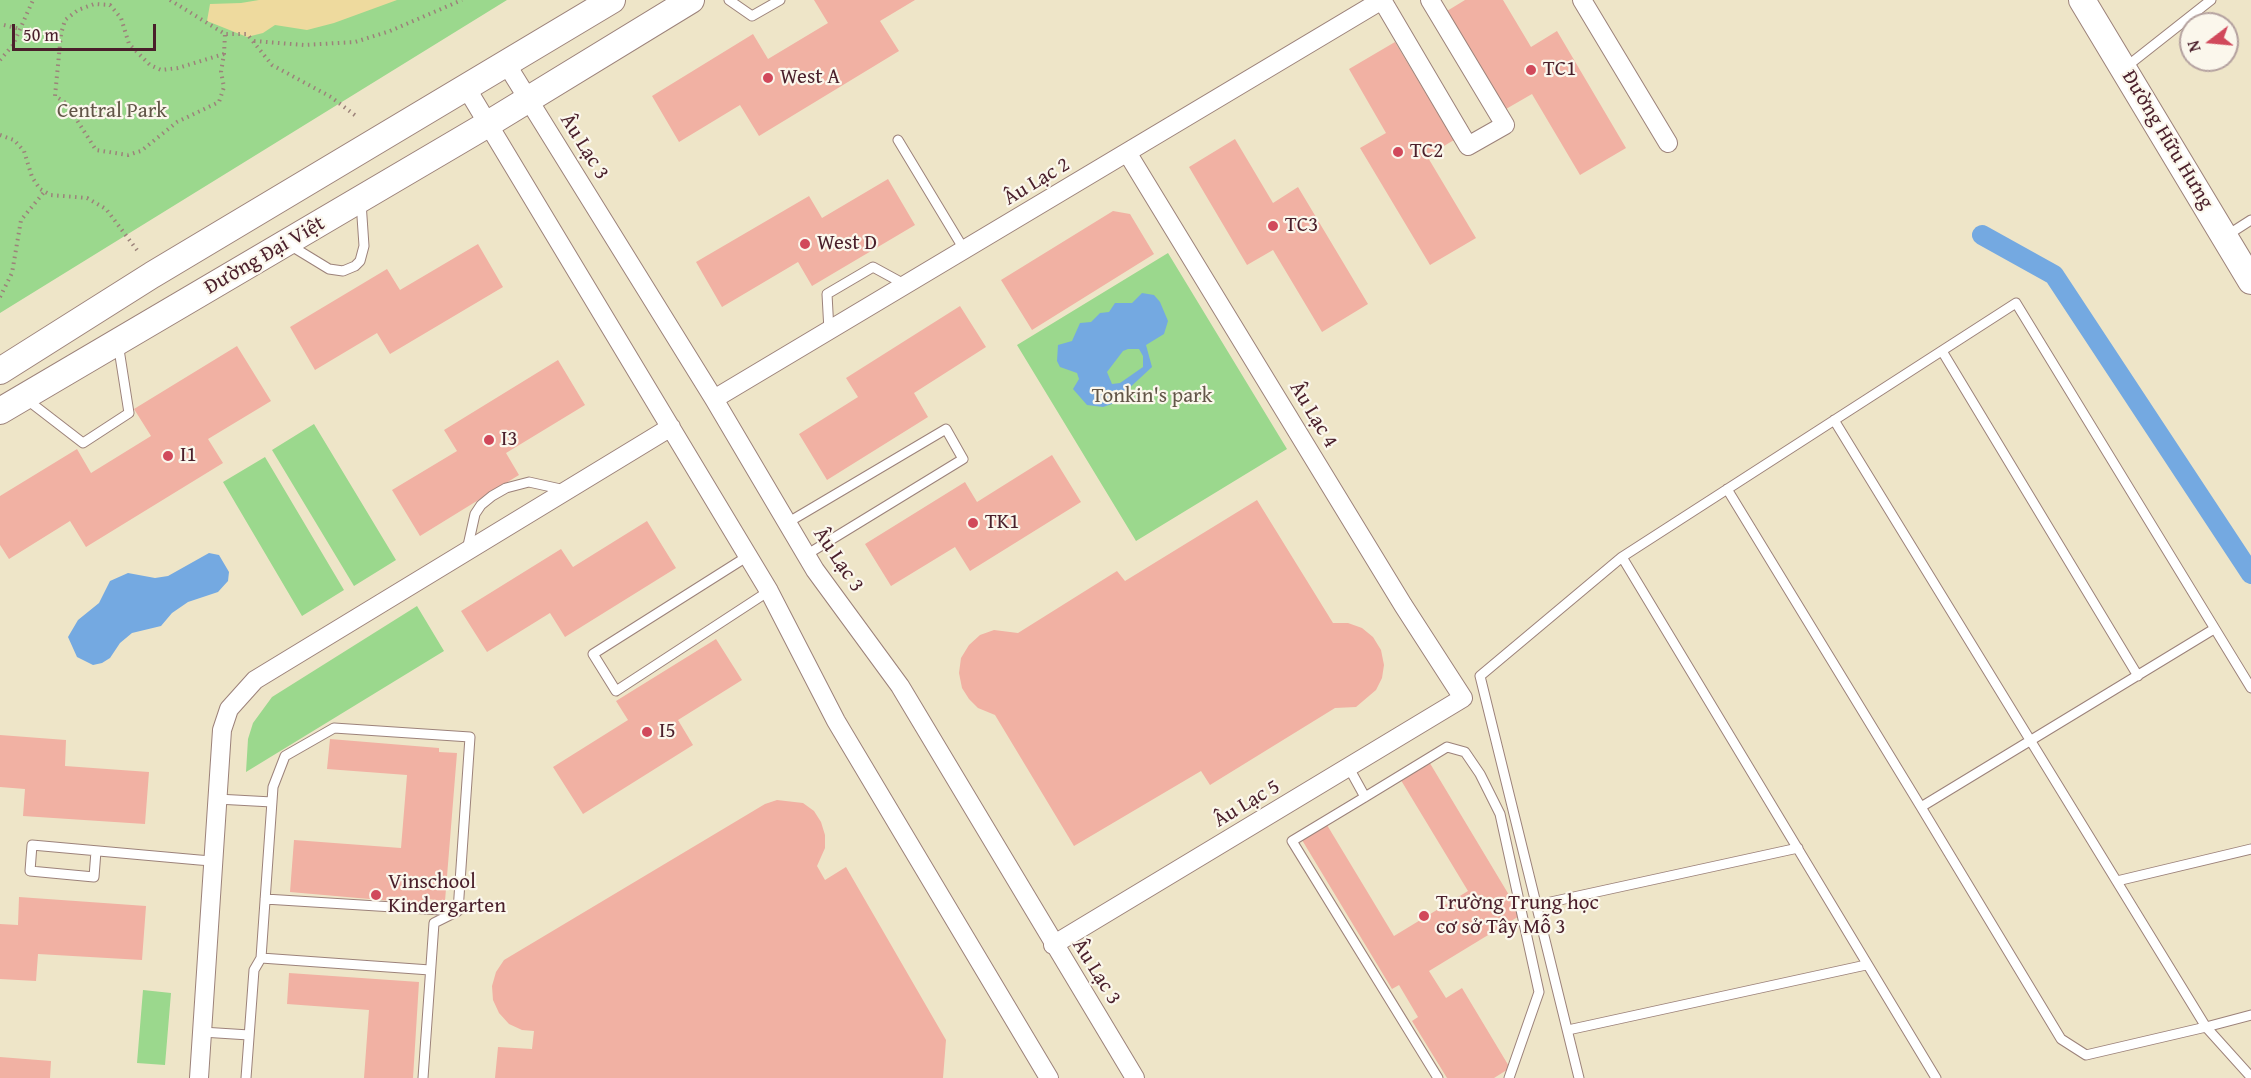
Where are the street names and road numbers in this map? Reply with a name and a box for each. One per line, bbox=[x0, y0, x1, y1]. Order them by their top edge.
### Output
street label: Đường Hữu Hưng bbox=[2116, 66, 2218, 214]
street label: Âu Lạc 3 bbox=[554, 109, 614, 185]
street label: Âu Lạc 2 bbox=[999, 152, 1075, 212]
street label: Đường Đại Việt bbox=[200, 211, 330, 301]
street label: Âu Lạc 4 bbox=[1283, 377, 1343, 453]
street label: Âu Lạc 3 bbox=[807, 523, 869, 597]
street label: Âu Lạc 5 bbox=[1209, 774, 1285, 834]
street label: Âu Lạc 3 bbox=[1066, 934, 1126, 1010]

